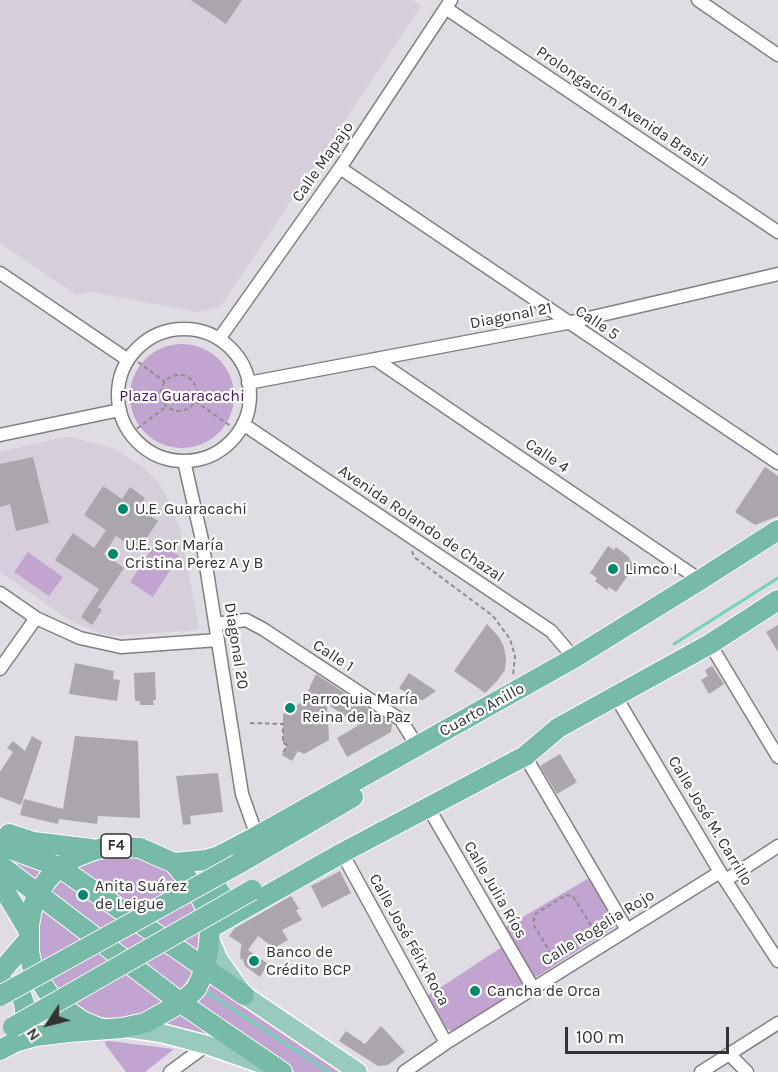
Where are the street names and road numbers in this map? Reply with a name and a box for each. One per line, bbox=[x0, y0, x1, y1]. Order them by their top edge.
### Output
street label: Prolongación Avenida Brasil bbox=[532, 42, 712, 172]
street label: Calle Mapajo bbox=[288, 118, 358, 206]
street label: Diagonal 21 bbox=[468, 299, 554, 333]
street label: Calle 5 bbox=[571, 301, 623, 345]
street label: Calle 4 bbox=[522, 434, 572, 478]
street label: Avenida Rolando de Chazal bbox=[334, 461, 508, 587]
street label: Diagonal 20 bbox=[220, 601, 252, 691]
street label: Calle 1 bbox=[309, 636, 357, 676]
street label: Cuarto Anillo bbox=[436, 679, 528, 741]
street label: Calle José M. Carrillo bbox=[664, 753, 756, 889]
road number: F4 bbox=[101, 834, 131, 858]
street label: Calle Julia Ríos bbox=[459, 838, 531, 942]
street label: Calle José Félix Roca bbox=[365, 871, 453, 1009]
street label: Calle Rogelia Rojo bbox=[538, 886, 658, 970]

